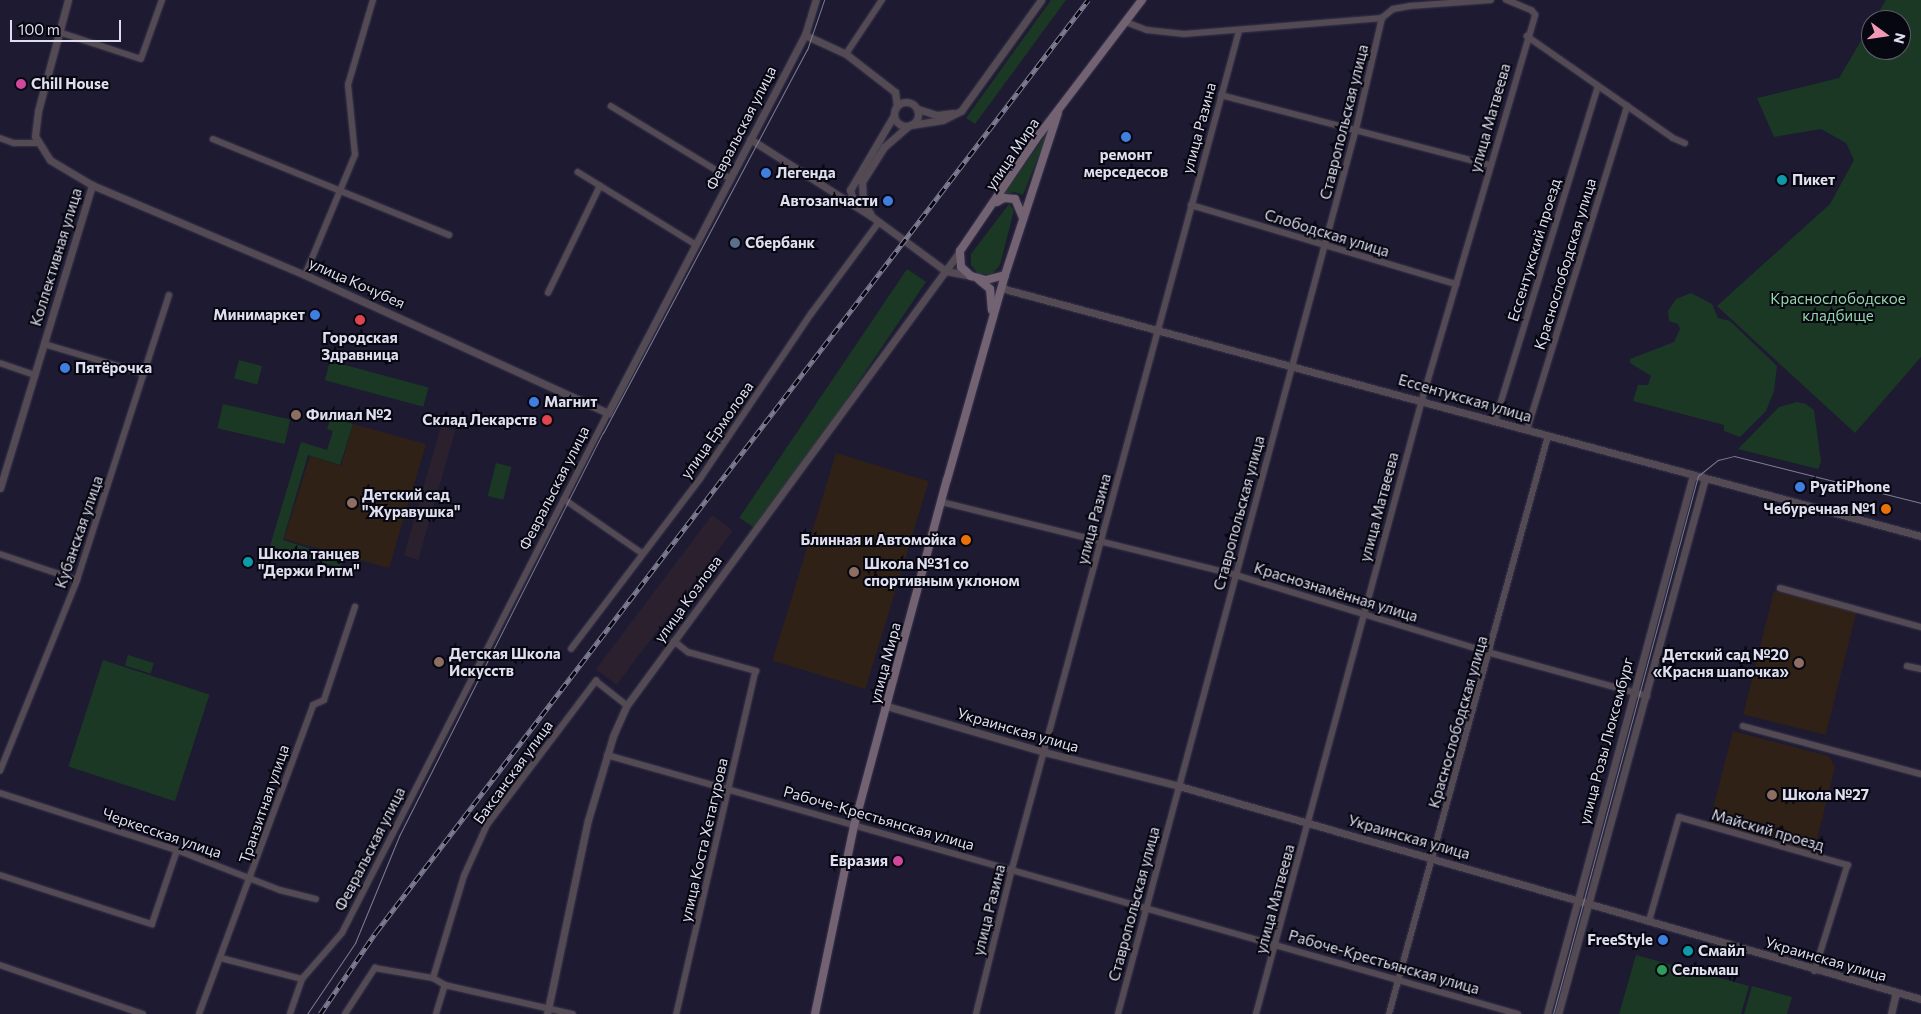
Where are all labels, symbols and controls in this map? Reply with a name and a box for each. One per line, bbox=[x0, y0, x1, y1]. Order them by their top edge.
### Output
scale bar bbox=[12, 10, 124, 42]
north arrow bbox=[1861, 10, 1911, 60]
text: 100 m bbox=[18, 20, 60, 38]
text: N bbox=[1891, 31, 1910, 46]
street label: Ставропольская улица bbox=[1316, 43, 1372, 201]
street label: улица Матвеева bbox=[1466, 61, 1514, 175]
street label: Февральская улица bbox=[702, 63, 780, 193]
place label: Chill House bbox=[31, 75, 109, 93]
marker: Chill House bbox=[15, 78, 27, 90]
street label: улица Разина bbox=[1178, 81, 1220, 175]
street label: улица Мира bbox=[981, 114, 1043, 194]
marker: ремонт мерседесов bbox=[1120, 131, 1132, 143]
place label: ремонт мерседесов bbox=[1084, 145, 1168, 180]
place label: Легенда bbox=[776, 164, 835, 182]
marker: Легенда bbox=[760, 167, 772, 179]
place label: Пикет bbox=[1792, 171, 1835, 189]
marker: Пикет bbox=[1776, 174, 1788, 186]
street label: Ессентукский проезд bbox=[1504, 176, 1564, 324]
street label: Краснослободская улица bbox=[1530, 176, 1600, 352]
street label: Коллективная улица bbox=[26, 186, 86, 328]
place label: Автозапчасти bbox=[780, 192, 878, 210]
marker: Автозапчасти bbox=[882, 195, 894, 207]
street label: Слободская улица bbox=[1262, 205, 1392, 261]
place label: Сбербанк bbox=[745, 234, 815, 252]
marker: Сбербанк bbox=[729, 237, 741, 249]
street label: улица Кочубея bbox=[306, 254, 408, 312]
park label: Краснослободское кладбище bbox=[1770, 289, 1906, 324]
place label: Минимаркет bbox=[213, 306, 305, 324]
marker: Минимаркет bbox=[309, 309, 321, 321]
marker: Городская Здравница bbox=[354, 314, 366, 326]
place label: Городская Здравница bbox=[321, 328, 399, 363]
place label: Пятёрочка bbox=[75, 359, 152, 377]
marker: Пятёрочка bbox=[59, 362, 71, 374]
street label: Ессентукская улица bbox=[1396, 370, 1534, 426]
street label: улица Ермолова bbox=[677, 378, 757, 482]
place label: Магнит bbox=[544, 393, 597, 411]
marker: Магнит bbox=[528, 396, 540, 408]
place label: Филиал №2 bbox=[306, 406, 392, 424]
marker: Филиал №2 bbox=[290, 409, 302, 421]
place label: Склад Лекарств bbox=[422, 411, 537, 429]
marker: Склад Лекарств bbox=[541, 414, 553, 426]
street label: Февральская улица bbox=[515, 423, 593, 553]
street label: Ставропольская улица bbox=[1210, 434, 1268, 592]
street label: улица Матвеева bbox=[1356, 450, 1402, 564]
street label: улица Разина bbox=[1073, 472, 1115, 566]
street label: Кубанская улица bbox=[51, 473, 107, 591]
place label: PyatiPhone bbox=[1810, 478, 1890, 496]
marker: PyatiPhone bbox=[1794, 481, 1806, 493]
place label: Детский сад "Журавушка" bbox=[362, 485, 460, 520]
marker: Детский сад "Журавушка" bbox=[346, 497, 358, 509]
place label: Чебуречная №1 bbox=[1764, 500, 1876, 518]
marker: Чебуречная №1 bbox=[1880, 503, 1892, 515]
place label: Блинная и Автомойка bbox=[801, 531, 956, 549]
marker: Блинная и Автомойка bbox=[960, 534, 972, 546]
place label: Школа танцев "Держи Ритм" bbox=[258, 544, 360, 579]
street label: улица Козлова bbox=[650, 552, 726, 646]
place label: Школа №31 со спортивным уклоном bbox=[864, 554, 1020, 589]
marker: Школа танцев "Держи Ритм" bbox=[242, 556, 254, 568]
street label: Краснознамённая улица bbox=[1252, 558, 1420, 626]
marker: Школа №31 со спортивным уклоном bbox=[848, 566, 860, 578]
street label: улица Мира bbox=[866, 620, 904, 706]
street label: Краснослободская улица bbox=[1425, 634, 1491, 810]
place label: Детская Школа Искусств bbox=[449, 644, 561, 679]
place label: Детский сад №20 «Красня шапочка» bbox=[1653, 645, 1789, 680]
marker: Детская Школа Искусств bbox=[433, 656, 445, 668]
street label: улица Розы Люксембург bbox=[1575, 656, 1637, 826]
marker: Детский сад №20 «Красня шапочка» bbox=[1793, 657, 1805, 669]
street label: Украинская улица bbox=[955, 704, 1081, 756]
street label: Баксанская улица bbox=[469, 717, 557, 827]
street label: Транзитная улица bbox=[235, 742, 293, 866]
street label: улица Коста Хетагурова bbox=[676, 756, 732, 924]
street label: Рабоче-Крестьянская улица bbox=[781, 782, 977, 854]
street label: Февральская улица bbox=[331, 784, 409, 914]
place label: Школа №27 bbox=[1782, 786, 1869, 804]
marker: Школа №27 bbox=[1766, 789, 1778, 801]
street label: Черкесская улица bbox=[100, 804, 224, 862]
street label: Майский проезд bbox=[1710, 805, 1826, 855]
street label: Украинская улица bbox=[1346, 811, 1472, 863]
street label: Ставропольская улица bbox=[1105, 825, 1163, 983]
street label: улица Матвеева bbox=[1252, 842, 1298, 956]
place label: Евразия bbox=[830, 852, 888, 870]
marker: Евразия bbox=[892, 855, 904, 867]
street label: улица Разина bbox=[969, 863, 1009, 957]
street label: Рабоче-Крестьянская улица bbox=[1286, 926, 1482, 998]
place label: FreeStyle bbox=[1587, 931, 1653, 949]
street label: Украинская улица bbox=[1763, 933, 1889, 985]
marker: FreeStyle bbox=[1657, 934, 1669, 946]
place label: Смайл bbox=[1698, 942, 1745, 960]
marker: Смайл bbox=[1682, 945, 1694, 957]
place label: Сельмаш bbox=[1672, 961, 1739, 979]
marker: Сельмаш bbox=[1656, 964, 1668, 976]

